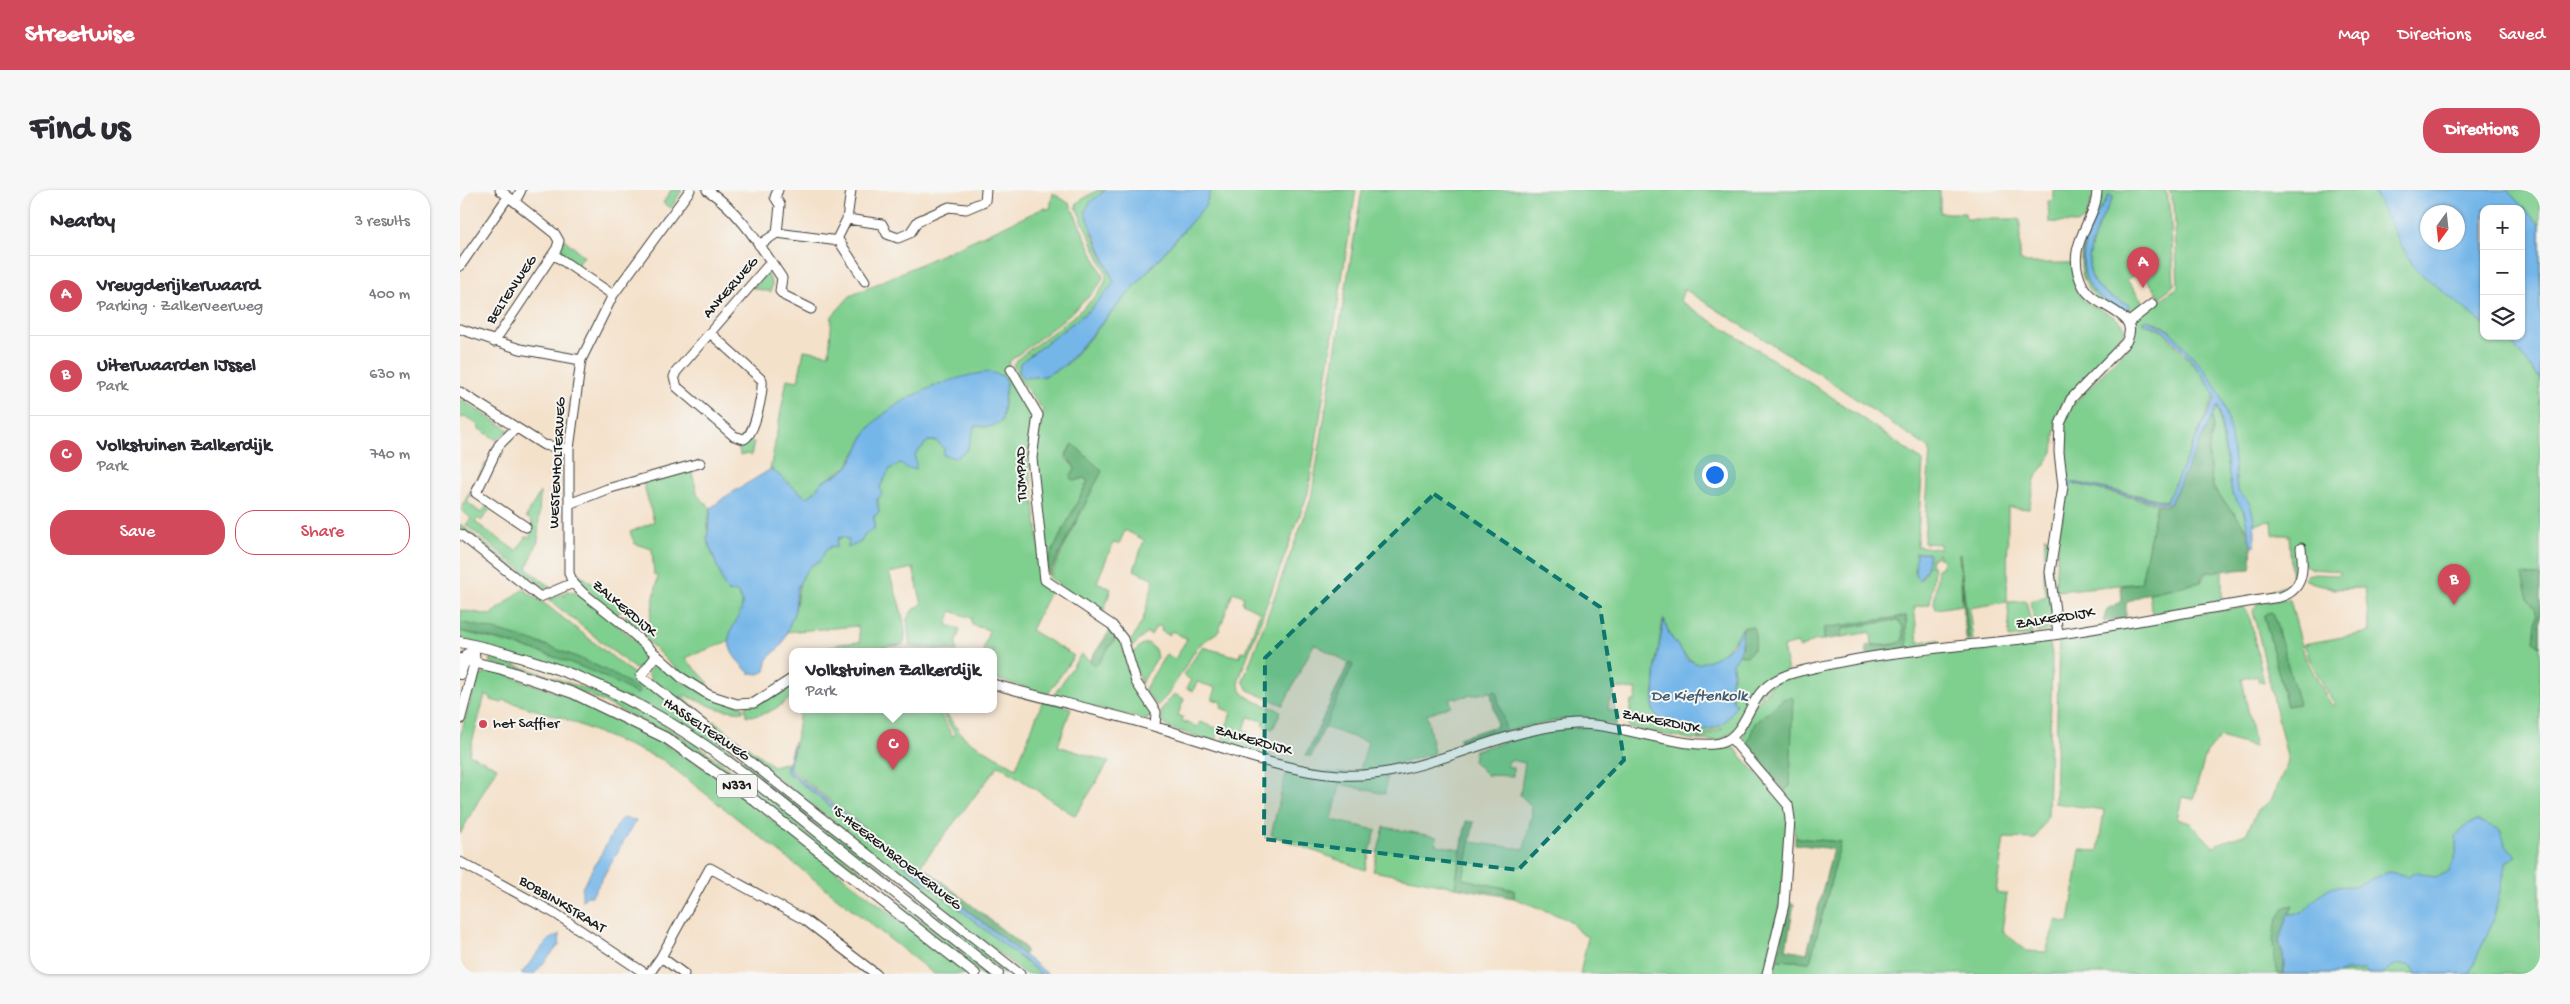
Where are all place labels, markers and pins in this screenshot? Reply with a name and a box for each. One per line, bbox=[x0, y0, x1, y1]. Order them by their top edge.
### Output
pin: A bbox=[2127, 247, 2159, 288]
pin: B bbox=[2438, 564, 2470, 605]
place label: het Saffier bbox=[493, 715, 561, 733]
marker: het Saffier bbox=[477, 718, 489, 730]
pin: C bbox=[877, 729, 909, 770]

